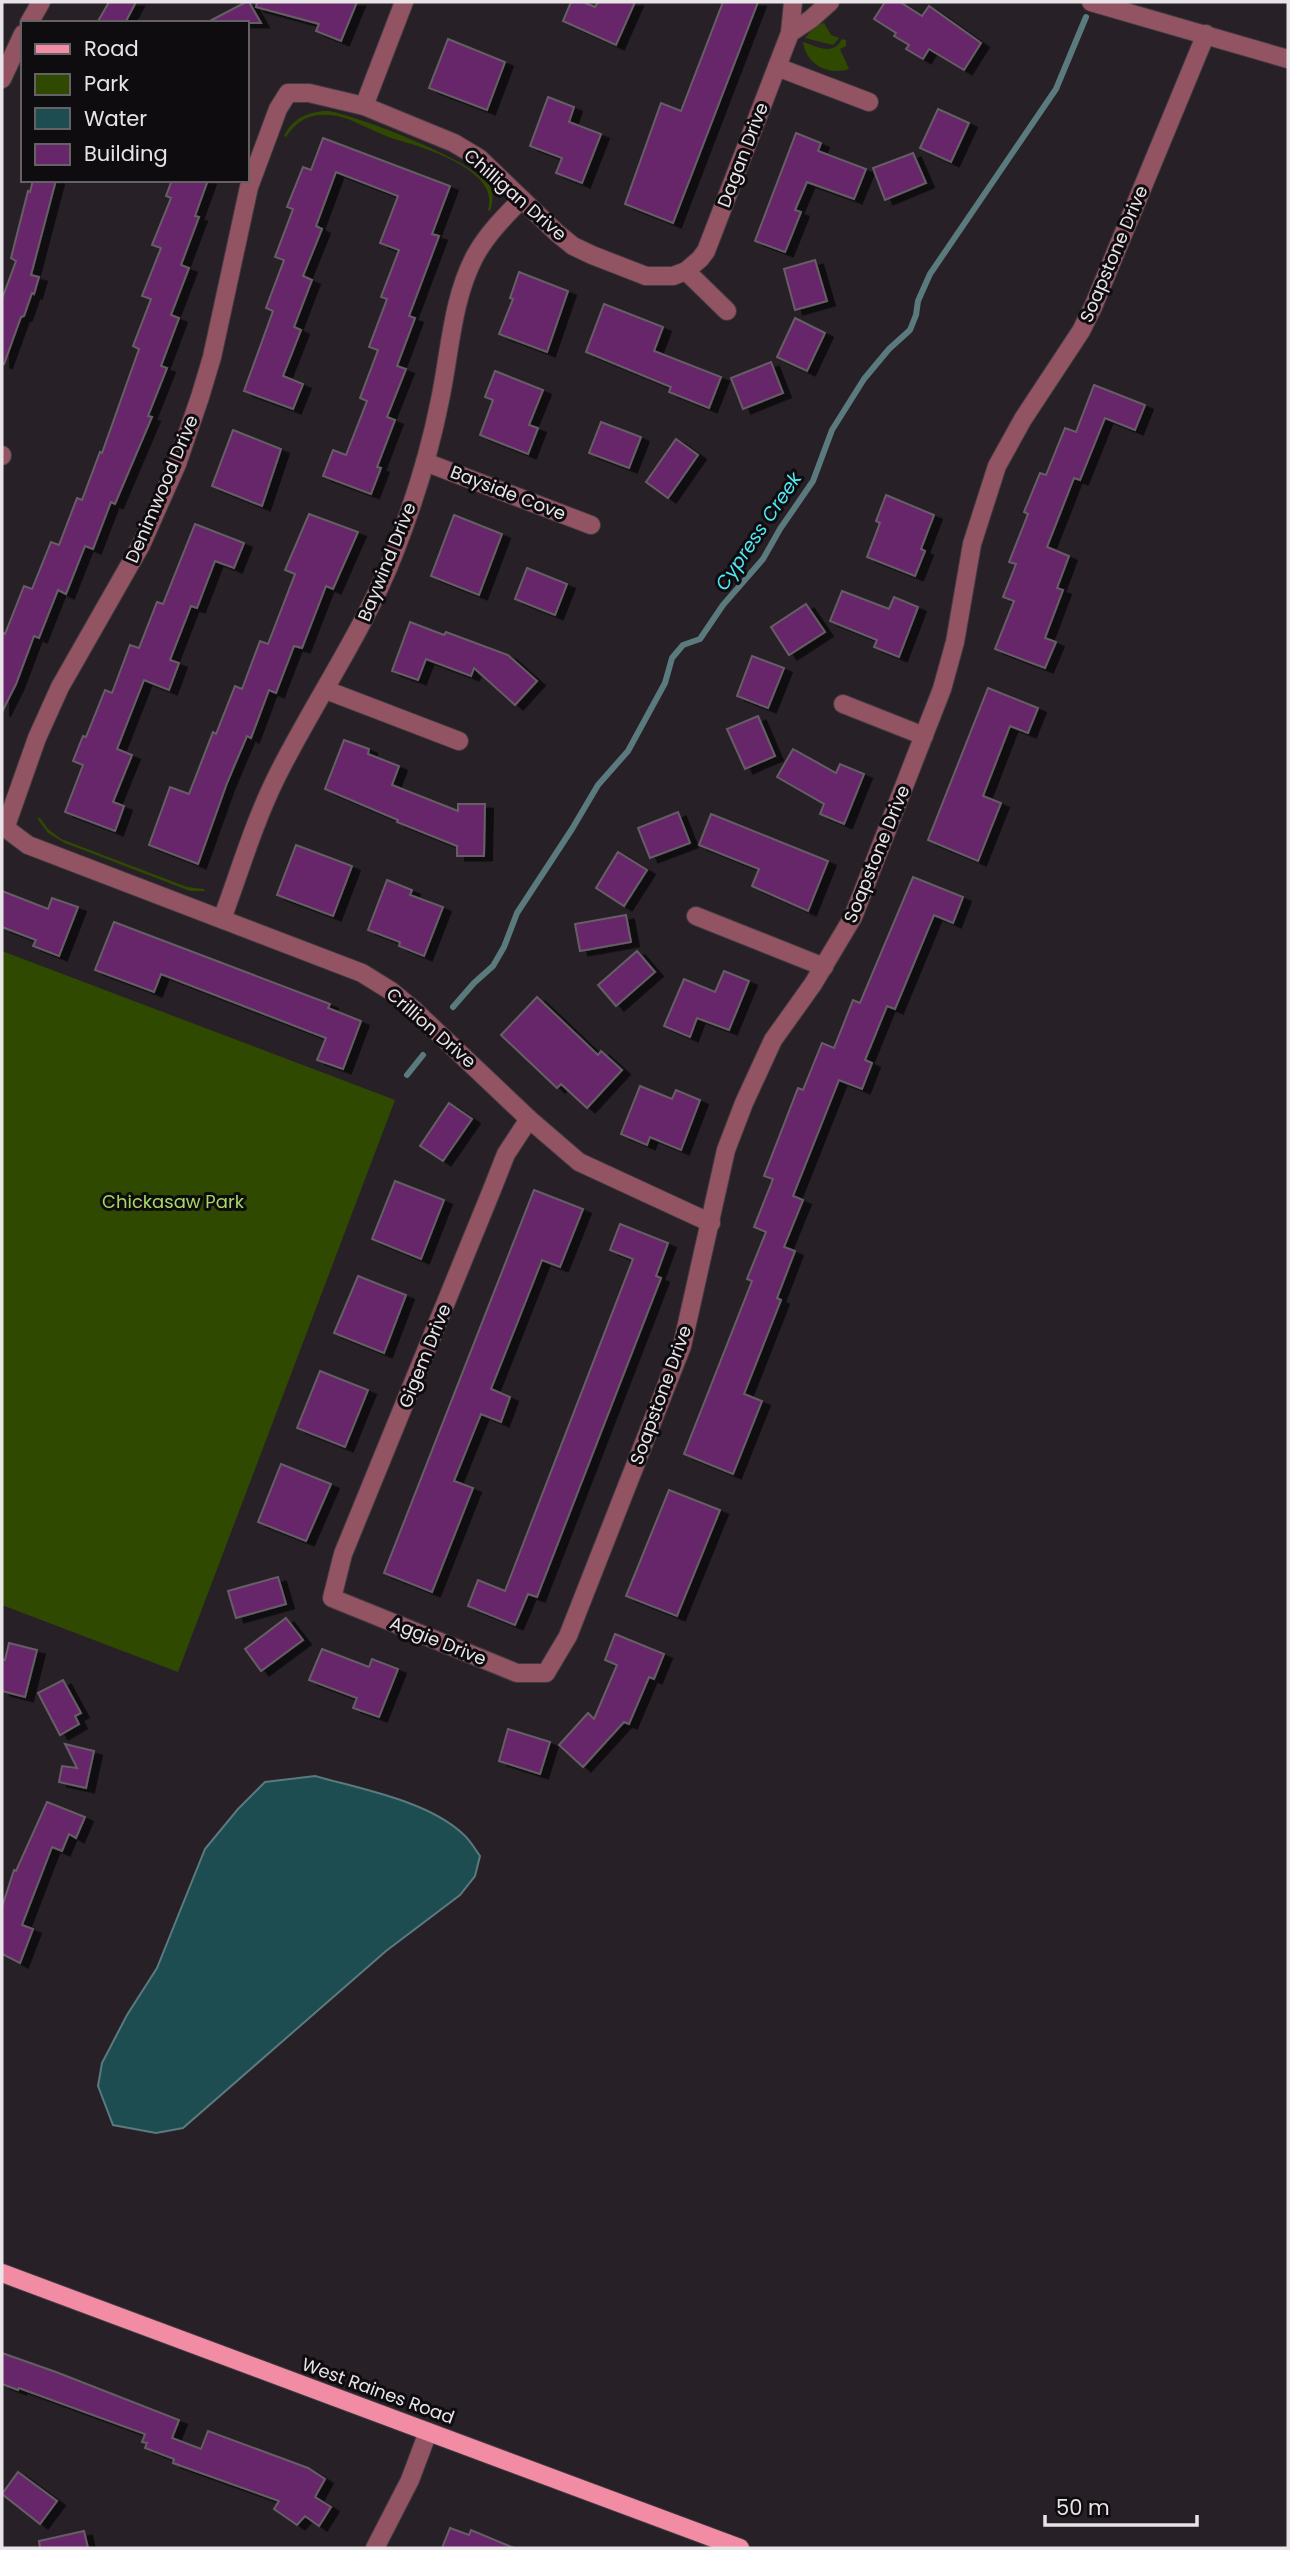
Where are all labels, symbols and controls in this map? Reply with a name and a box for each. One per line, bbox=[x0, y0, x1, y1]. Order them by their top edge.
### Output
legend bbox=[21, 21, 248, 182]
text: Road bbox=[84, 34, 139, 63]
text: Park bbox=[84, 69, 129, 98]
street label: Dagan Drive bbox=[711, 99, 774, 211]
text: Water bbox=[84, 104, 147, 133]
text: Building bbox=[84, 139, 168, 168]
street label: Chilligan Drive bbox=[458, 143, 572, 246]
street label: Soapstone Drive bbox=[1073, 181, 1154, 326]
street label: Denimwood Drive bbox=[119, 411, 204, 567]
street label: Bayside Cove bbox=[447, 459, 570, 526]
water label: Cypress Creek bbox=[709, 466, 809, 596]
street label: Baywind Drive bbox=[351, 499, 422, 625]
street label: Soapstone Drive bbox=[838, 781, 916, 926]
street label: Crillion Drive bbox=[381, 982, 482, 1074]
park label: Chickasaw Park bbox=[102, 1189, 245, 1214]
street label: Gigem Drive bbox=[392, 1300, 457, 1412]
street label: Soapstone Drive bbox=[624, 1322, 697, 1468]
street label: Aggie Drive bbox=[386, 1610, 490, 1671]
street label: West Raines Road bbox=[298, 2351, 458, 2430]
scale bar bbox=[1045, 2484, 1197, 2528]
text: 50 m bbox=[1056, 2493, 1110, 2522]

